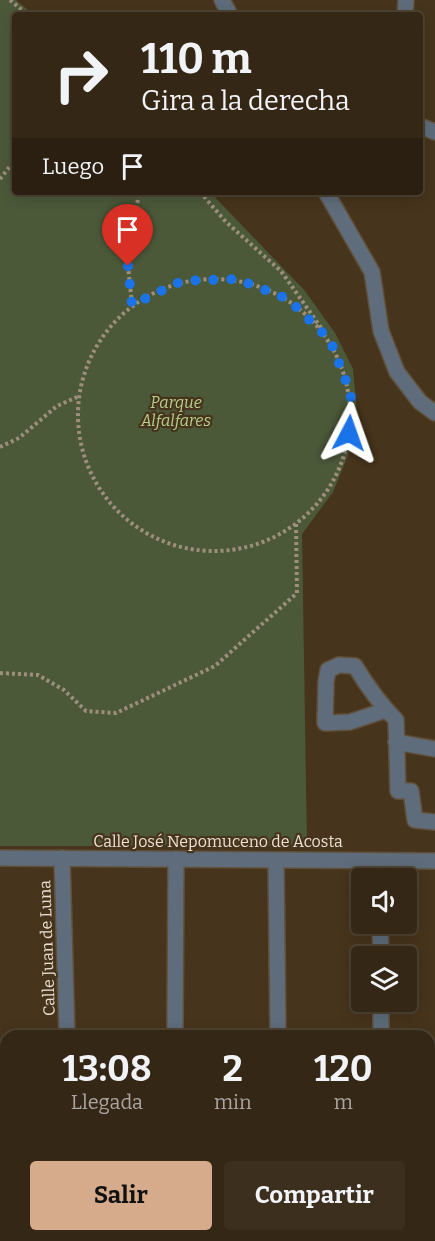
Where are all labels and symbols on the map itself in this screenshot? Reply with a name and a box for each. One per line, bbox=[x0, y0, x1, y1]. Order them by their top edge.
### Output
pin bbox=[102, 204, 153, 266]
park label: Parque Alfalfares bbox=[140, 393, 211, 430]
position arrow bbox=[317, 401, 381, 465]
street label: Calle José Nepomuceno de Acosta bbox=[93, 832, 343, 851]
street label: Calle Juan de Luna bbox=[35, 880, 59, 1016]

